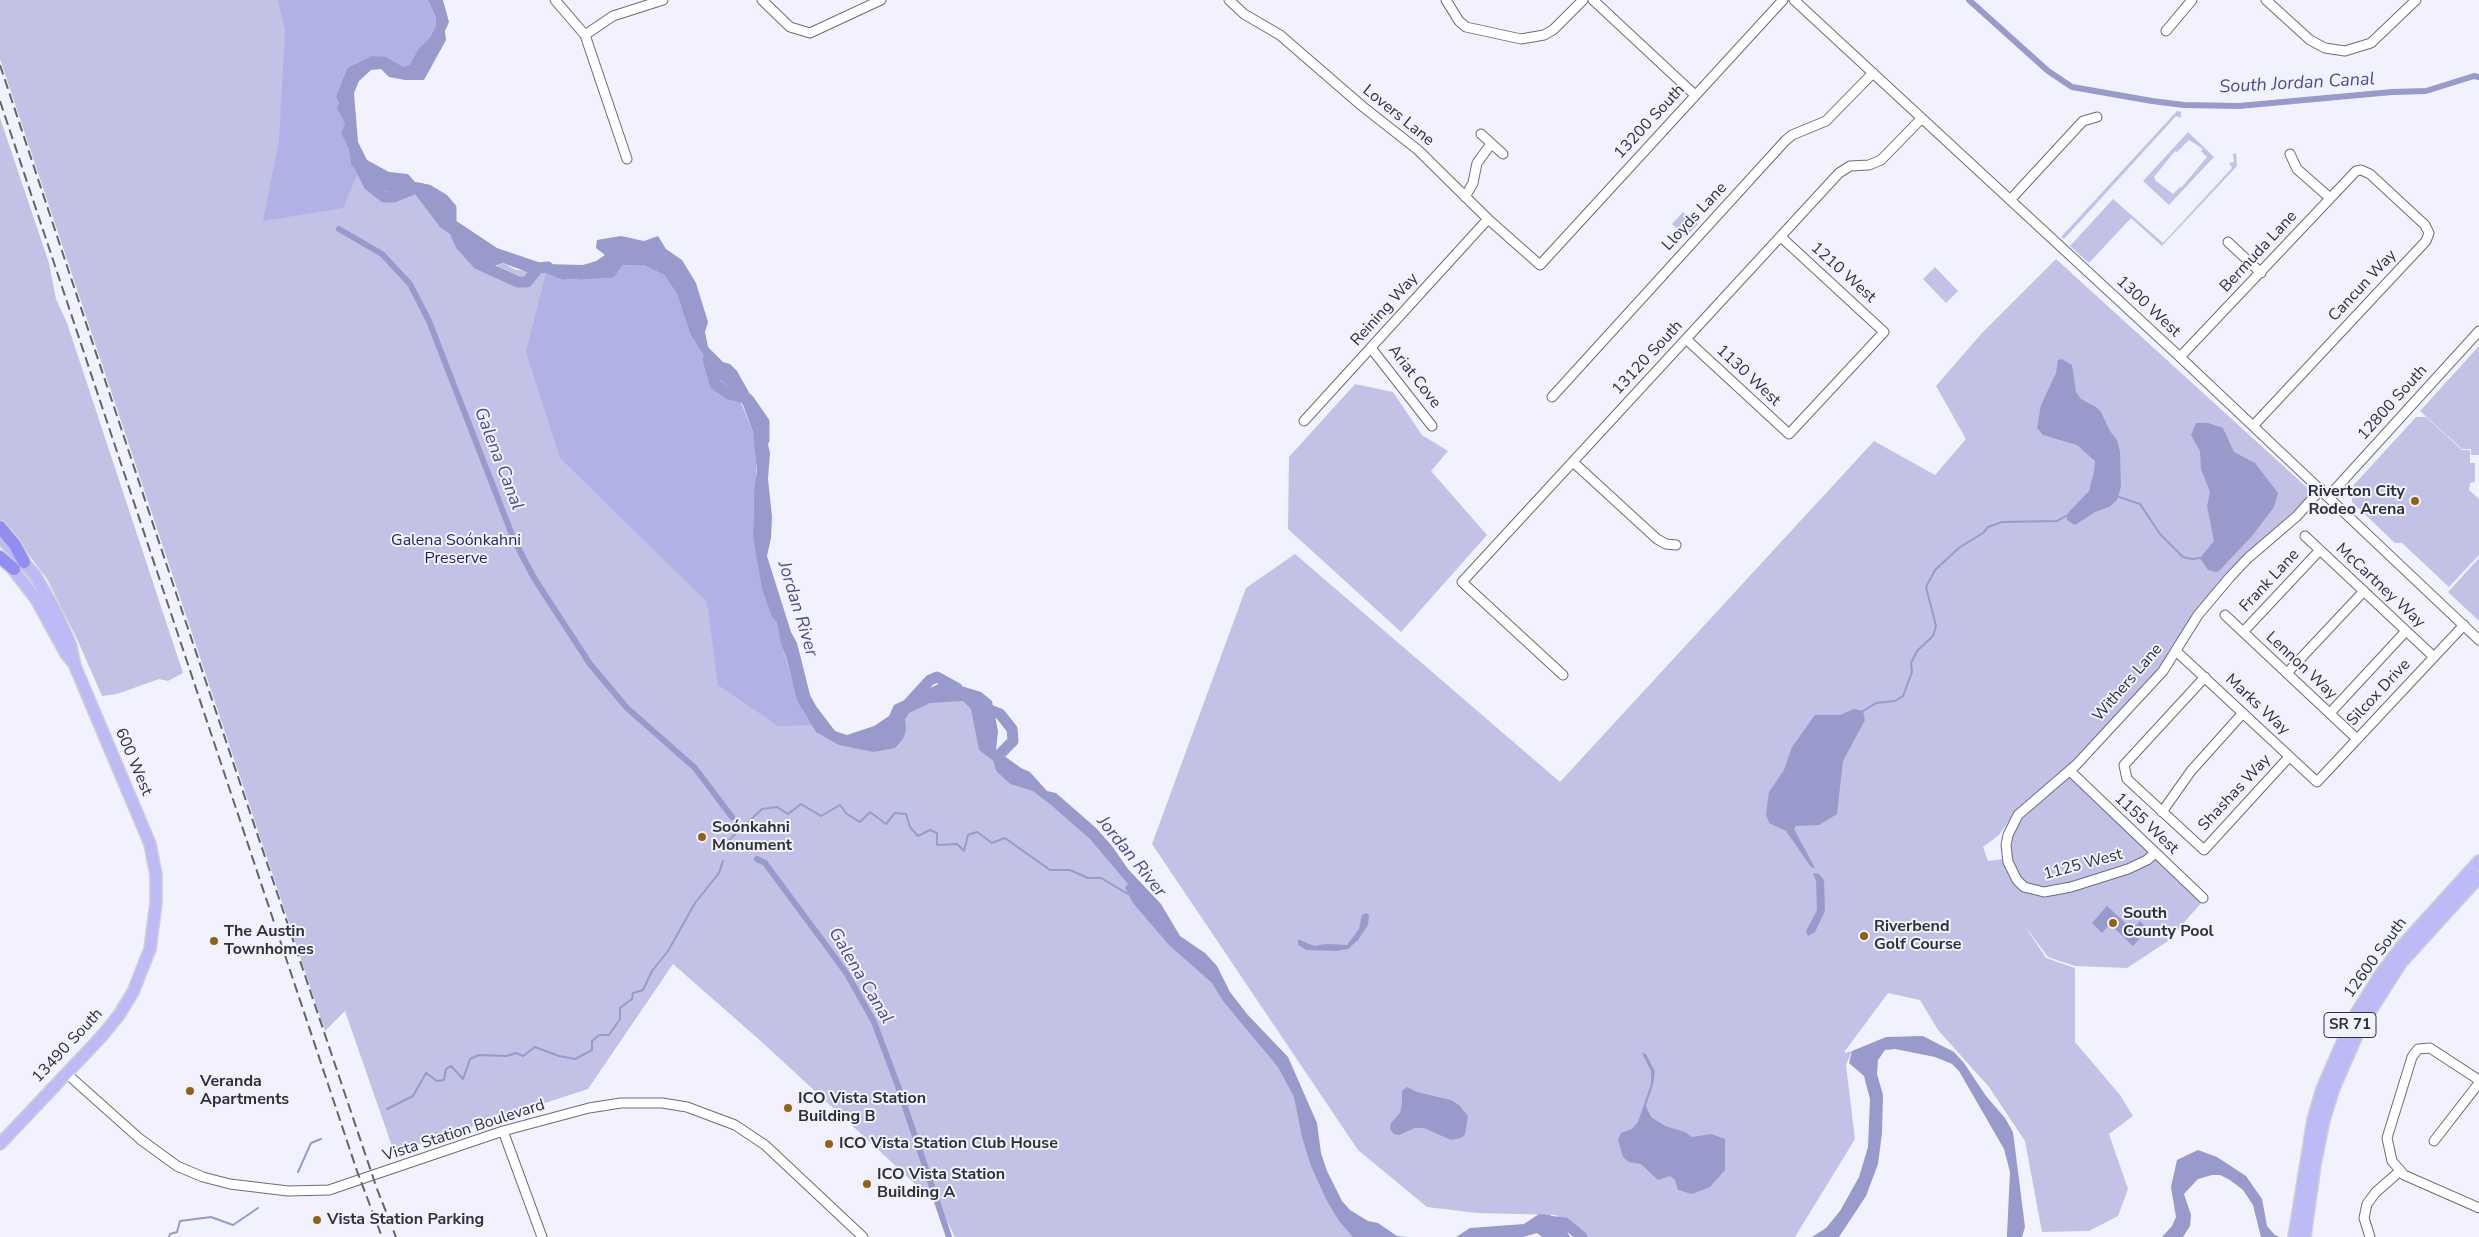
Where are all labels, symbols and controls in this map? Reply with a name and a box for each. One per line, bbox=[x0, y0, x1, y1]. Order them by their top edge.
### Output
water label: South Jordan Canal bbox=[2219, 69, 2375, 99]
street label: Lovers Lane bbox=[1358, 81, 1438, 151]
street label: 13200 South bbox=[1611, 81, 1689, 163]
street label: Lloyds Lane bbox=[1659, 179, 1731, 255]
street label: Bermuda Lane bbox=[2216, 207, 2302, 297]
street label: 1210 West bbox=[1807, 239, 1879, 307]
street label: Cancun Way bbox=[2325, 246, 2401, 326]
street label: Reining Way bbox=[1347, 270, 1423, 350]
street label: 1300 West bbox=[2112, 272, 2184, 342]
street label: 13120 South bbox=[1609, 317, 1687, 399]
street label: 1130 West bbox=[1712, 341, 1784, 411]
street label: Ariat Cove bbox=[1383, 342, 1445, 412]
street label: 12800 South bbox=[2354, 361, 2432, 445]
water label: Galena Canal bbox=[469, 405, 527, 513]
place label: Riverton City Rodeo Arena bbox=[2308, 482, 2405, 520]
marker: Riverton City Rodeo Arena bbox=[2409, 495, 2421, 507]
park label: Galena Soónkahni Preserve bbox=[391, 531, 521, 569]
street label: McCartney Way bbox=[2331, 540, 2429, 632]
street label: Frank Lane bbox=[2236, 546, 2304, 616]
water label: Jordan River bbox=[772, 559, 822, 659]
street label: Lennon Way bbox=[2261, 628, 2341, 704]
street label: Withers Lane bbox=[2089, 640, 2167, 726]
street label: Silcox Drive bbox=[2343, 656, 2415, 730]
street label: Marks Way bbox=[2221, 670, 2293, 740]
street label: 600 West bbox=[110, 725, 156, 799]
street label: Shashas Way bbox=[2195, 751, 2275, 835]
street label: 1155 West bbox=[2110, 789, 2182, 859]
water label: Jordan River bbox=[1092, 812, 1170, 902]
place label: Soónkahni Monument bbox=[712, 818, 792, 856]
marker: Soónkahni Monument bbox=[696, 831, 708, 843]
street label: 1125 West bbox=[2041, 845, 2125, 885]
place label: South County Pool bbox=[2123, 904, 2214, 942]
street label: 12600 South bbox=[2340, 914, 2412, 1002]
place label: Riverbend Golf Course bbox=[1874, 917, 1962, 955]
marker: South County Pool bbox=[2107, 917, 2119, 929]
place label: The Austin Townhomes bbox=[224, 922, 314, 960]
water label: Galena Canal bbox=[823, 924, 897, 1028]
marker: Riverbend Golf Course bbox=[1858, 930, 1870, 942]
marker: The Austin Townhomes bbox=[208, 935, 220, 947]
street label: 13490 South bbox=[29, 1005, 107, 1087]
road number: SR 71 bbox=[2324, 1012, 2376, 1038]
place label: Veranda Apartments bbox=[200, 1072, 289, 1110]
marker: Veranda Apartments bbox=[184, 1085, 196, 1097]
place label: ICO Vista Station Building B bbox=[798, 1089, 926, 1127]
street label: Vista Station Boulevard bbox=[381, 1096, 547, 1166]
marker: ICO Vista Station Building B bbox=[782, 1102, 794, 1114]
place label: ICO Vista Station Club House bbox=[839, 1134, 1058, 1154]
marker: ICO Vista Station Club House bbox=[823, 1138, 835, 1150]
place label: ICO Vista Station Building A bbox=[877, 1165, 1005, 1203]
marker: ICO Vista Station Building A bbox=[861, 1178, 873, 1190]
place label: Vista Station Parking bbox=[327, 1210, 484, 1230]
marker: Vista Station Parking bbox=[311, 1214, 323, 1226]

